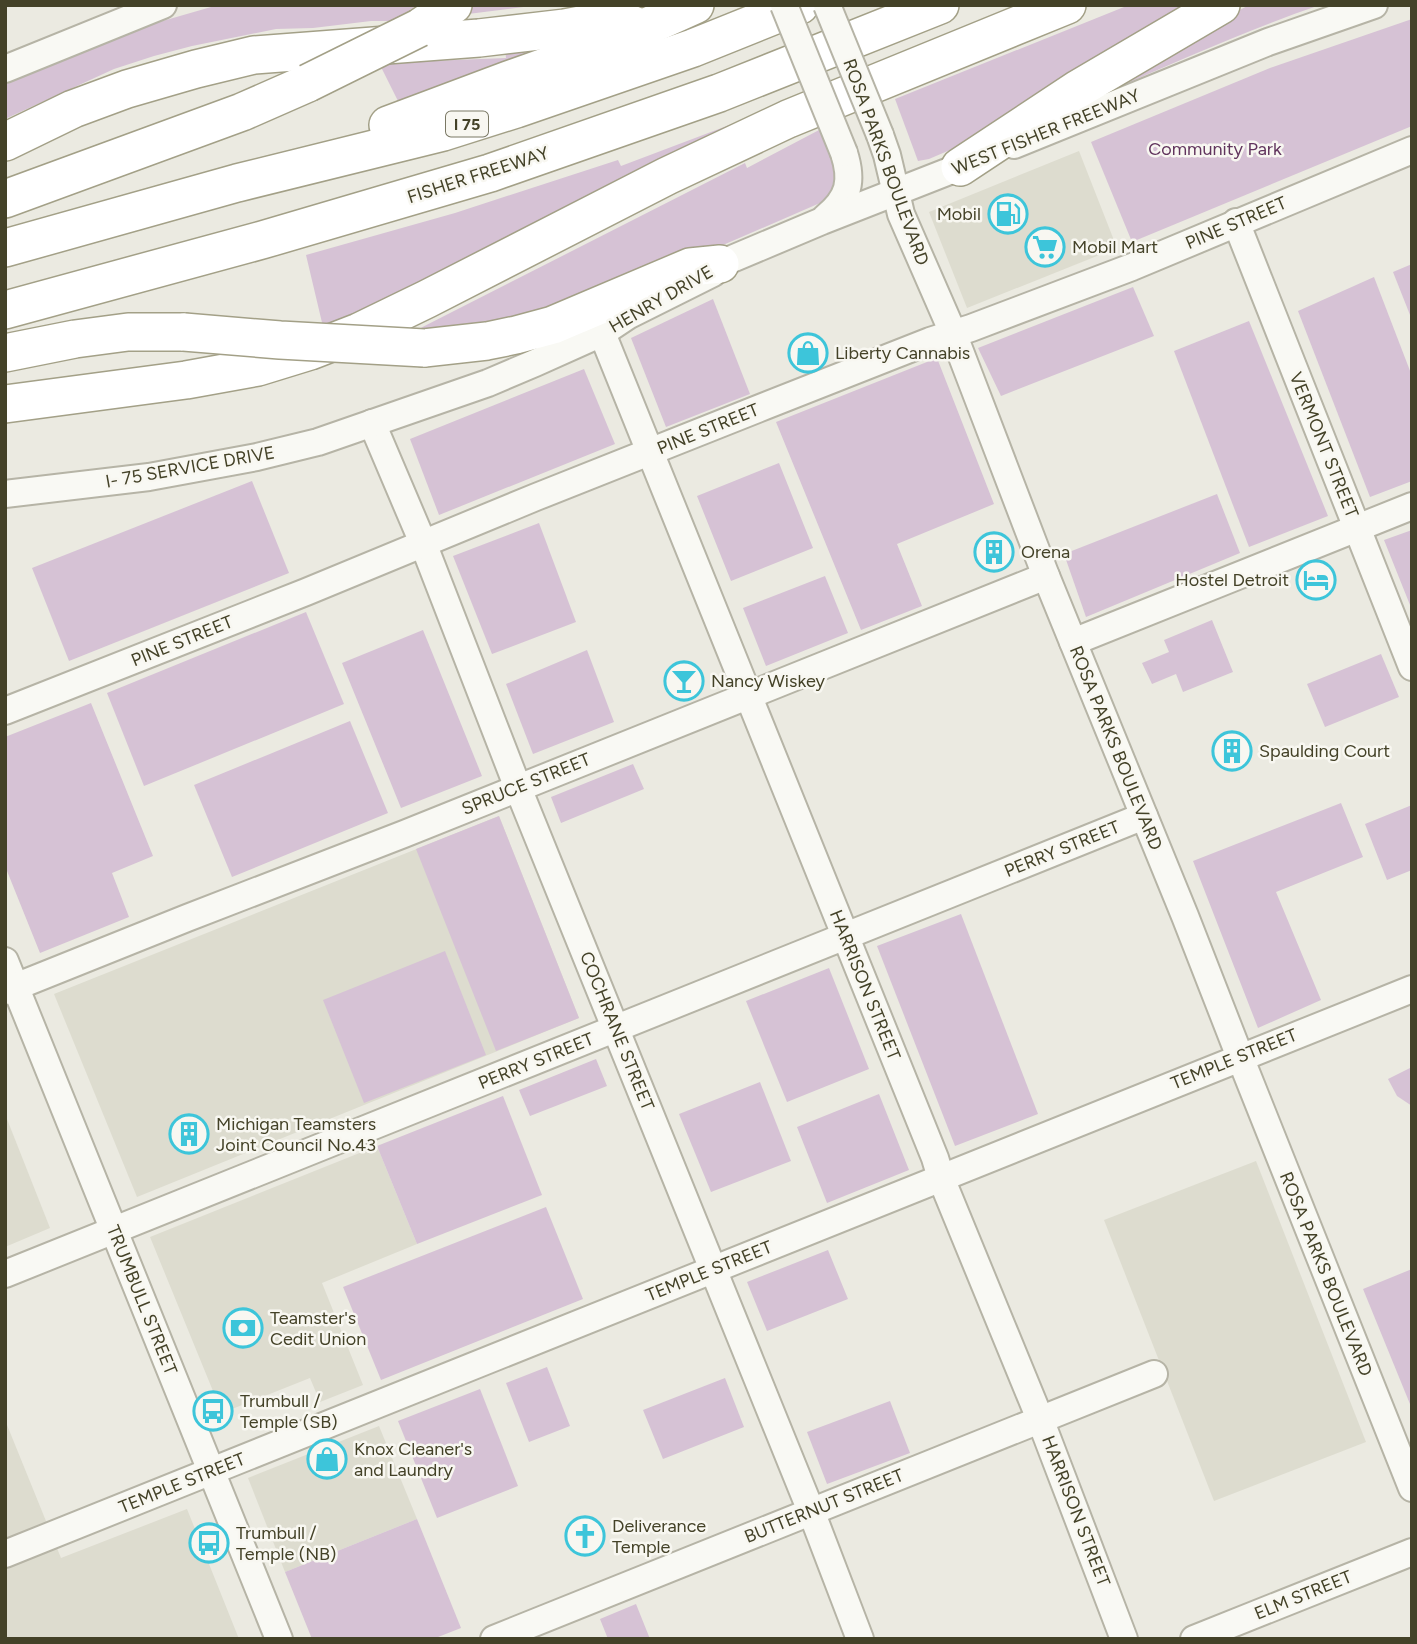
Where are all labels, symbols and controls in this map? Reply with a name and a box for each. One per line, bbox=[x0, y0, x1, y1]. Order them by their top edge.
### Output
street label: ROSA PARKS BOULEVARD bbox=[838, 56, 934, 268]
street label: WEST FISHER FREEWAY bbox=[949, 84, 1143, 180]
road number: I 75 bbox=[446, 112, 488, 136]
park label: Community Park bbox=[1148, 138, 1282, 160]
street label: FISHER FREEWAY bbox=[404, 142, 552, 208]
street label: PINE STREET bbox=[1182, 192, 1290, 254]
fuel station icon: Mobil bbox=[987, 193, 1029, 235]
place label: Mobil bbox=[937, 203, 981, 225]
supermarket icon: Mobil Mart bbox=[1024, 226, 1066, 268]
place label: Mobil Mart bbox=[1072, 236, 1158, 258]
street label: HENRY DRIVE bbox=[605, 260, 717, 338]
shop icon: Liberty Cannabis bbox=[787, 332, 829, 374]
place label: Liberty Cannabis bbox=[835, 342, 970, 364]
street label: VERMONT STREET bbox=[1285, 369, 1363, 521]
street label: PINE STREET bbox=[654, 399, 762, 459]
street label: I- 75 SERVICE DRIVE bbox=[104, 441, 276, 493]
building icon: Orena bbox=[973, 531, 1015, 573]
place label: Orena bbox=[1021, 541, 1070, 563]
hotel icon: Hostel Detroit bbox=[1295, 559, 1337, 601]
place label: Hostel Detroit bbox=[1175, 569, 1289, 591]
street label: PINE STREET bbox=[128, 611, 236, 671]
street label: ROSA PARKS BOULEVARD bbox=[1065, 643, 1167, 853]
bar icon: Nancy Wiskey bbox=[663, 660, 705, 702]
place label: Nancy Wiskey bbox=[711, 670, 826, 692]
building icon: Spaulding Court bbox=[1211, 730, 1253, 772]
place label: Spaulding Court bbox=[1259, 740, 1390, 762]
street label: SPRUCE STREET bbox=[458, 748, 594, 820]
street label: PERRY STREET bbox=[1001, 816, 1123, 882]
street label: HARRISON STREET bbox=[825, 907, 905, 1063]
street label: COCHRANE STREET bbox=[575, 948, 659, 1114]
street label: TEMPLE STREET bbox=[1168, 1024, 1300, 1094]
street label: PERRY STREET bbox=[475, 1028, 597, 1094]
building icon: Michigan Teamsters Joint Council No.43 bbox=[168, 1113, 210, 1155]
place label: Michigan Teamsters Joint Council No.43 bbox=[216, 1113, 376, 1156]
street label: ROSA PARKS BOULEVARD bbox=[1275, 1169, 1377, 1379]
street label: TRUMBULL STREET bbox=[102, 1222, 182, 1378]
street label: TEMPLE STREET bbox=[643, 1236, 775, 1306]
bank icon: Teamster's Cedit Union bbox=[222, 1307, 264, 1349]
place label: Teamster's Cedit Union bbox=[270, 1307, 366, 1350]
bus stop icon: Trumbull / Temple (SB) bbox=[192, 1390, 234, 1432]
place label: Trumbull / Temple (SB) bbox=[240, 1390, 338, 1433]
street label: HARRISON STREET bbox=[1037, 1432, 1115, 1590]
shop icon: Knox Cleaner's and Laundry bbox=[306, 1438, 348, 1480]
place label: Knox Cleaner's and Laundry bbox=[354, 1438, 472, 1481]
street label: TEMPLE STREET bbox=[116, 1448, 248, 1518]
street label: BUTTERNUT STREET bbox=[741, 1464, 907, 1548]
church icon: Deliverance Temple bbox=[564, 1515, 606, 1557]
place label: Deliverance Temple bbox=[612, 1515, 706, 1558]
bus stop icon: Trumbull / Temple (NB) bbox=[188, 1522, 230, 1564]
place label: Trumbull / Temple (NB) bbox=[236, 1522, 336, 1565]
street label: ELM STREET bbox=[1251, 1565, 1355, 1625]

